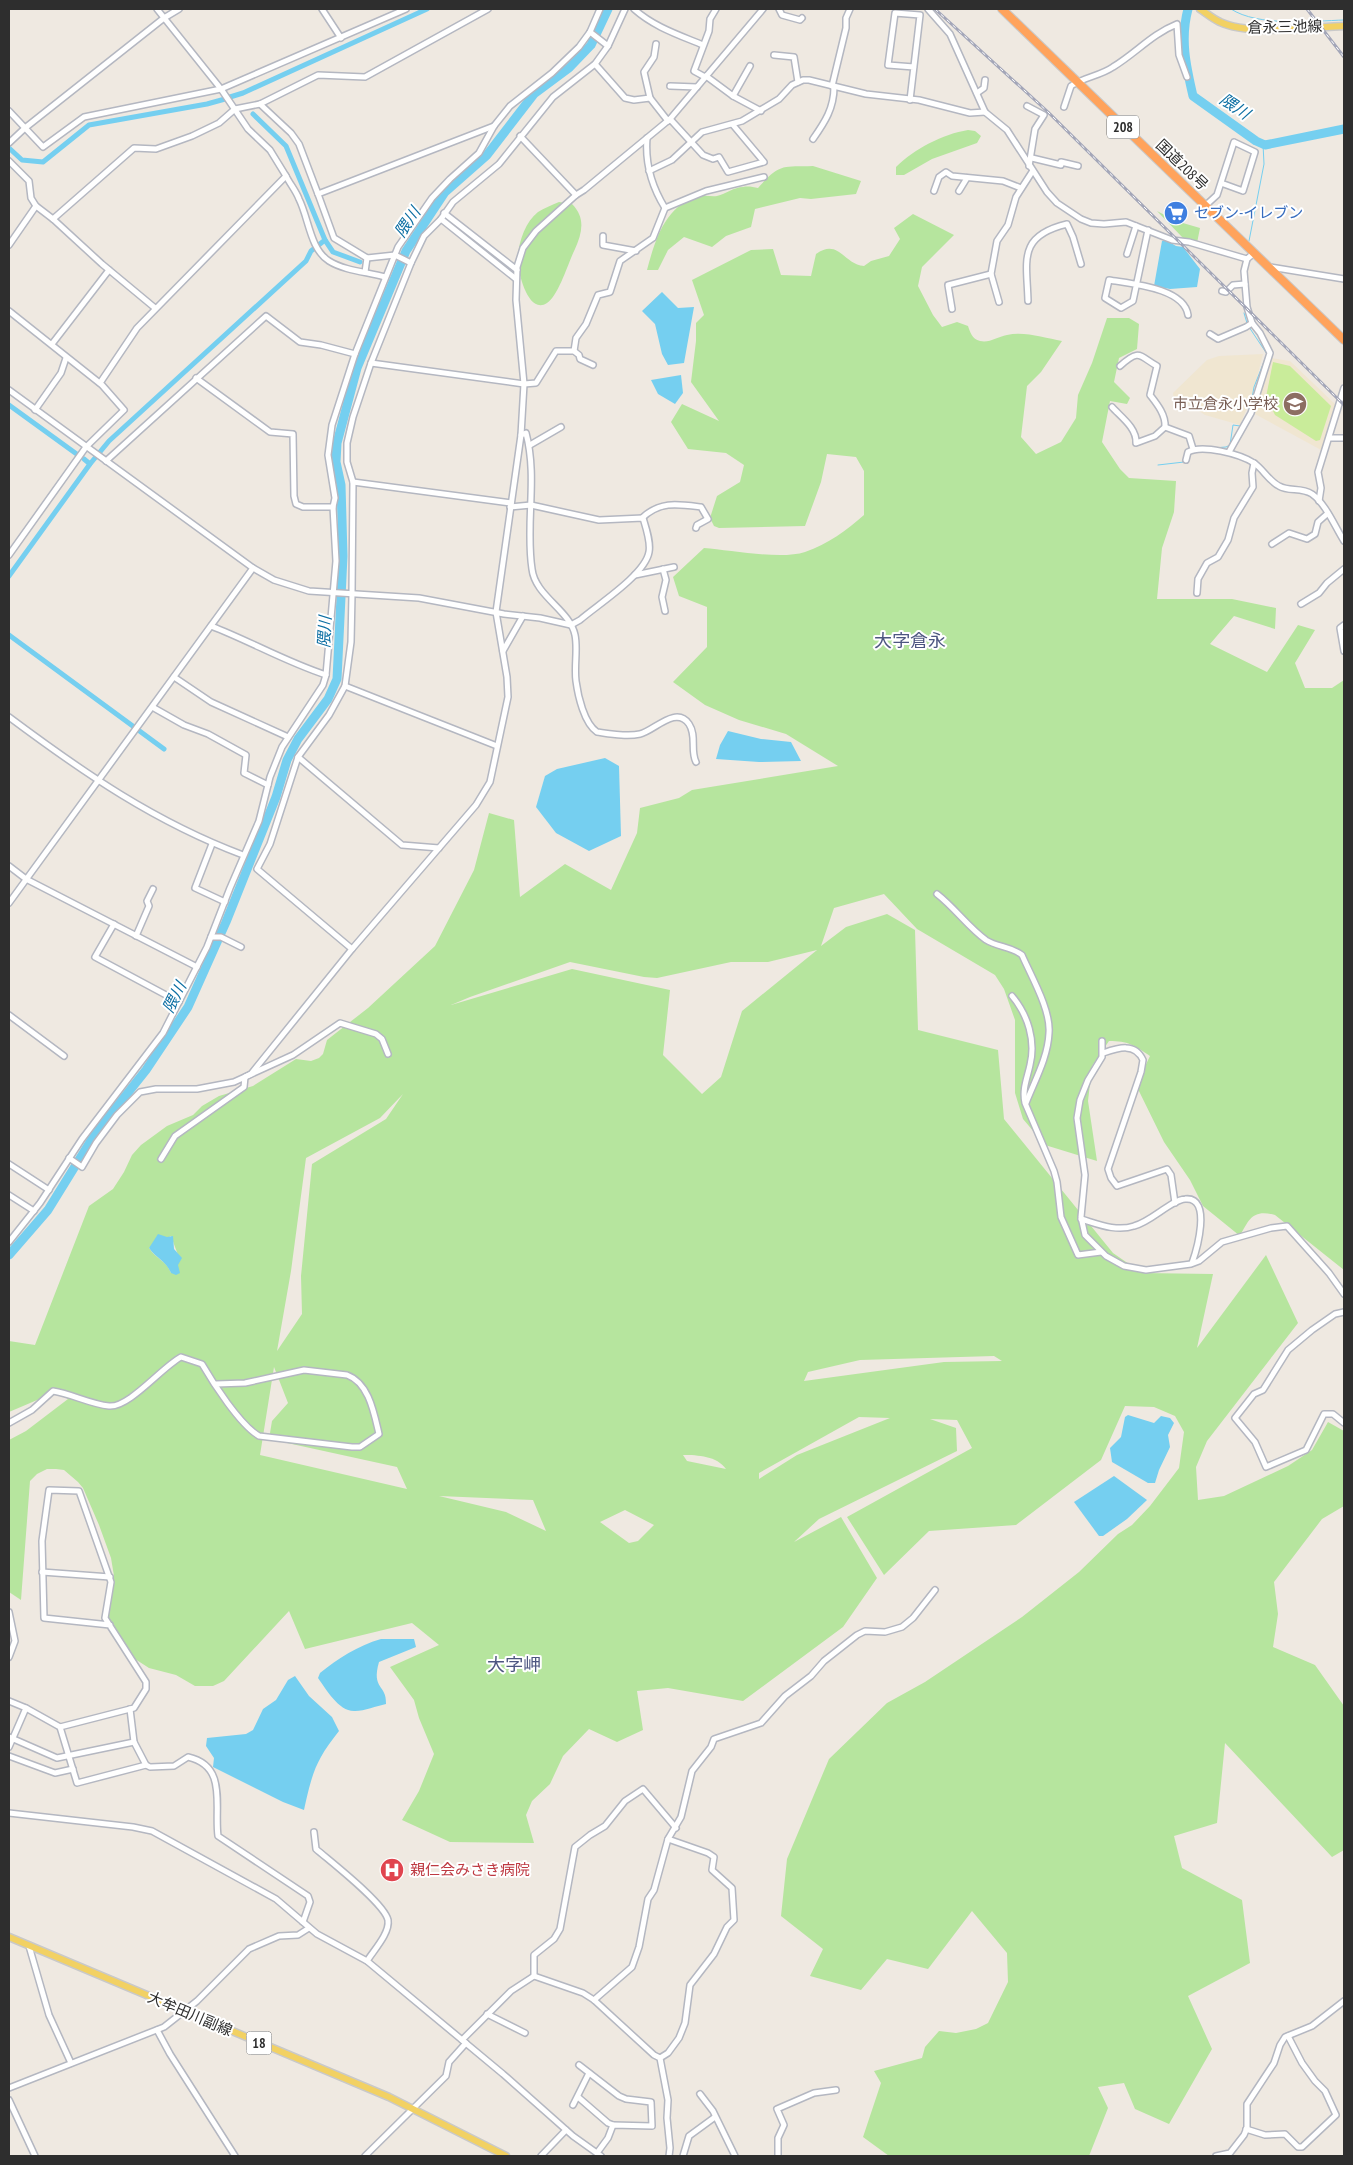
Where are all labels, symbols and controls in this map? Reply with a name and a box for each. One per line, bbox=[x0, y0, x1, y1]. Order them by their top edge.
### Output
street label: 倉永三池線 bbox=[1247, 16, 1323, 37]
water label: 隈川 bbox=[1216, 89, 1256, 124]
road number: 208 bbox=[1107, 115, 1139, 138]
street label: 国道208号 bbox=[1152, 135, 1212, 194]
supermarket icon: セブン-イレブン bbox=[1163, 200, 1189, 226]
water label: 隈川 bbox=[390, 201, 425, 241]
place label: セブン-イレブン bbox=[1194, 203, 1303, 222]
school or university icon: 市立倉永小学校 bbox=[1282, 391, 1308, 417]
place label: 市立倉永小学校 bbox=[1173, 394, 1278, 413]
water label: 隈川 bbox=[313, 614, 335, 649]
district label: 大字倉永 bbox=[874, 629, 946, 652]
water label: 隈川 bbox=[158, 976, 191, 1016]
district label: 大字岬 bbox=[487, 1653, 541, 1676]
hospital icon: 親仁会みさき病院 bbox=[379, 1857, 405, 1883]
place label: 親仁会みさき病院 bbox=[410, 1860, 530, 1879]
street label: 大牟田川副線 bbox=[145, 1987, 235, 2040]
road number: 18 bbox=[246, 2032, 272, 2054]

